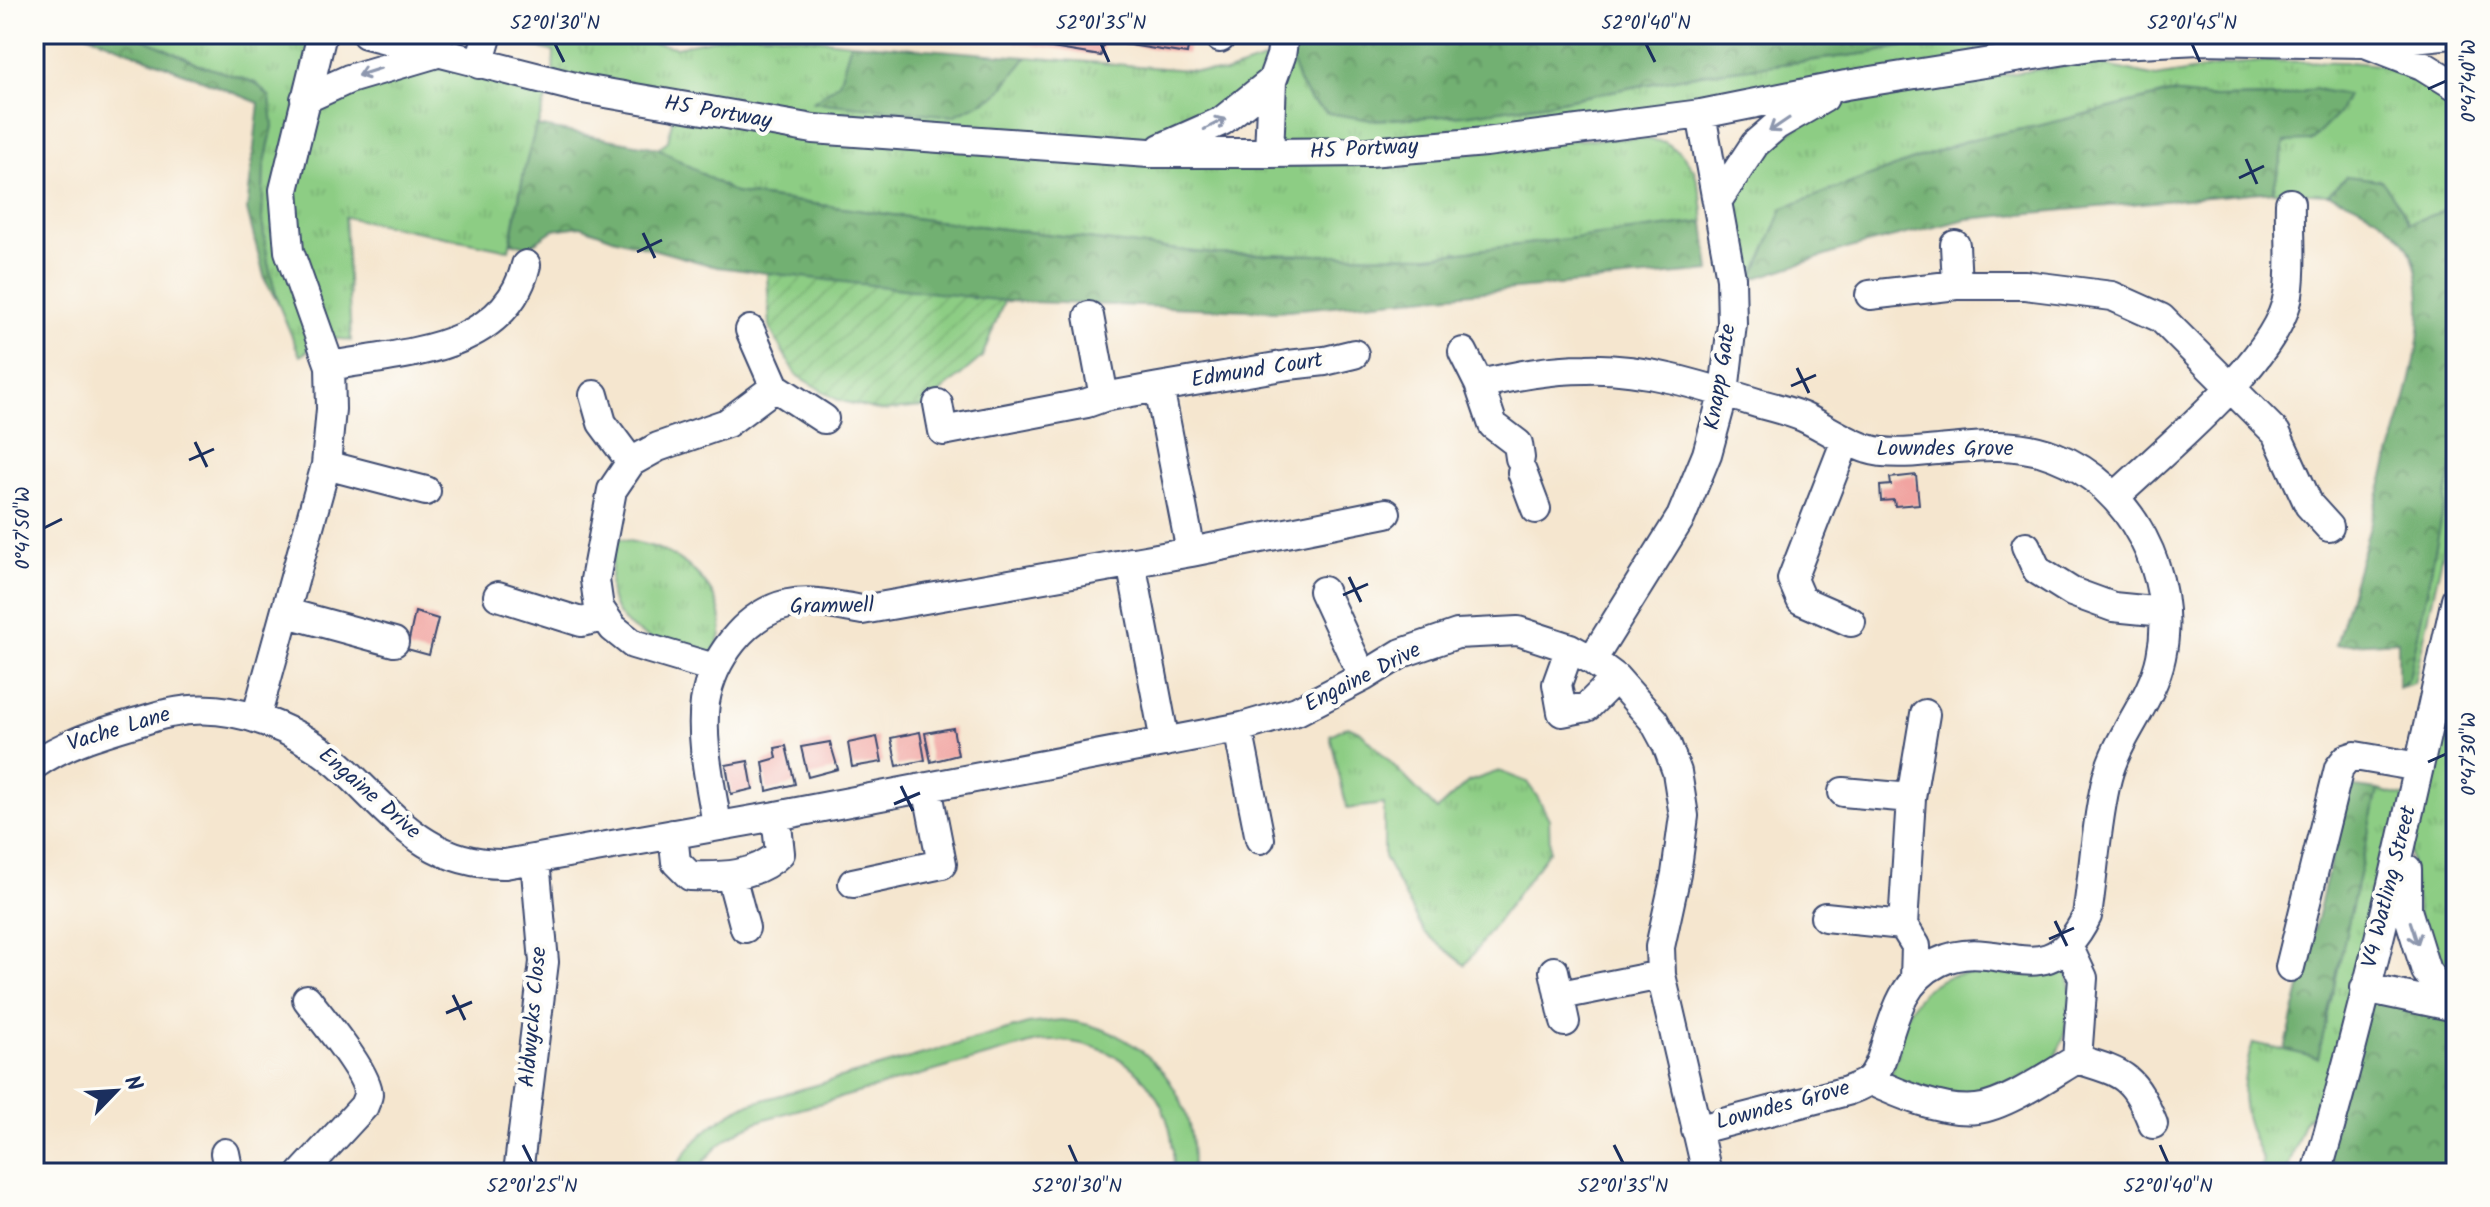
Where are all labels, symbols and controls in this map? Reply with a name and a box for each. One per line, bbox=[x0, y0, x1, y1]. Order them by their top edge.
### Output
text: 52°01'30"N bbox=[510, 8, 600, 40]
text: 52°01'35"N bbox=[1056, 8, 1146, 40]
text: 52°01'40"N bbox=[1601, 8, 1691, 40]
text: 52°01'45"N bbox=[2147, 8, 2237, 40]
text: 0°47'40"W bbox=[2454, 39, 2486, 123]
one-way arrow bbox=[356, 66, 381, 81]
street label: H5 Portway bbox=[662, 86, 775, 140]
one-way arrow bbox=[1202, 115, 1226, 131]
one-way arrow bbox=[1769, 117, 1791, 133]
street label: H5 Portway bbox=[1309, 130, 1420, 170]
street label: Knapp Gate bbox=[1695, 321, 1747, 433]
street label: Edmund Court bbox=[1189, 343, 1326, 399]
street label: Lowndes Grove bbox=[1876, 432, 2014, 467]
text: 0°47'50"W bbox=[8, 487, 40, 569]
street label: Gramwell bbox=[790, 589, 875, 625]
street label: Engaine Drive bbox=[1298, 634, 1428, 722]
street label: Vache Lane bbox=[63, 698, 175, 762]
text: 0°47'30"W bbox=[2454, 712, 2486, 796]
street label: Engaine Drive bbox=[310, 739, 428, 849]
street label: V4 Watling Street bbox=[2353, 802, 2427, 972]
one-way arrow bbox=[2407, 920, 2422, 946]
street label: Aldwycks Close bbox=[510, 945, 558, 1089]
north arrow bbox=[76, 1051, 156, 1131]
text: N bbox=[113, 1070, 151, 1097]
street label: Lowndes Grove bbox=[1712, 1071, 1854, 1141]
text: 52°01'25"N bbox=[487, 1171, 577, 1203]
text: 52°01'30"N bbox=[1032, 1171, 1122, 1203]
text: 52°01'35"N bbox=[1578, 1171, 1668, 1203]
text: 52°01'40"N bbox=[2123, 1171, 2213, 1203]

